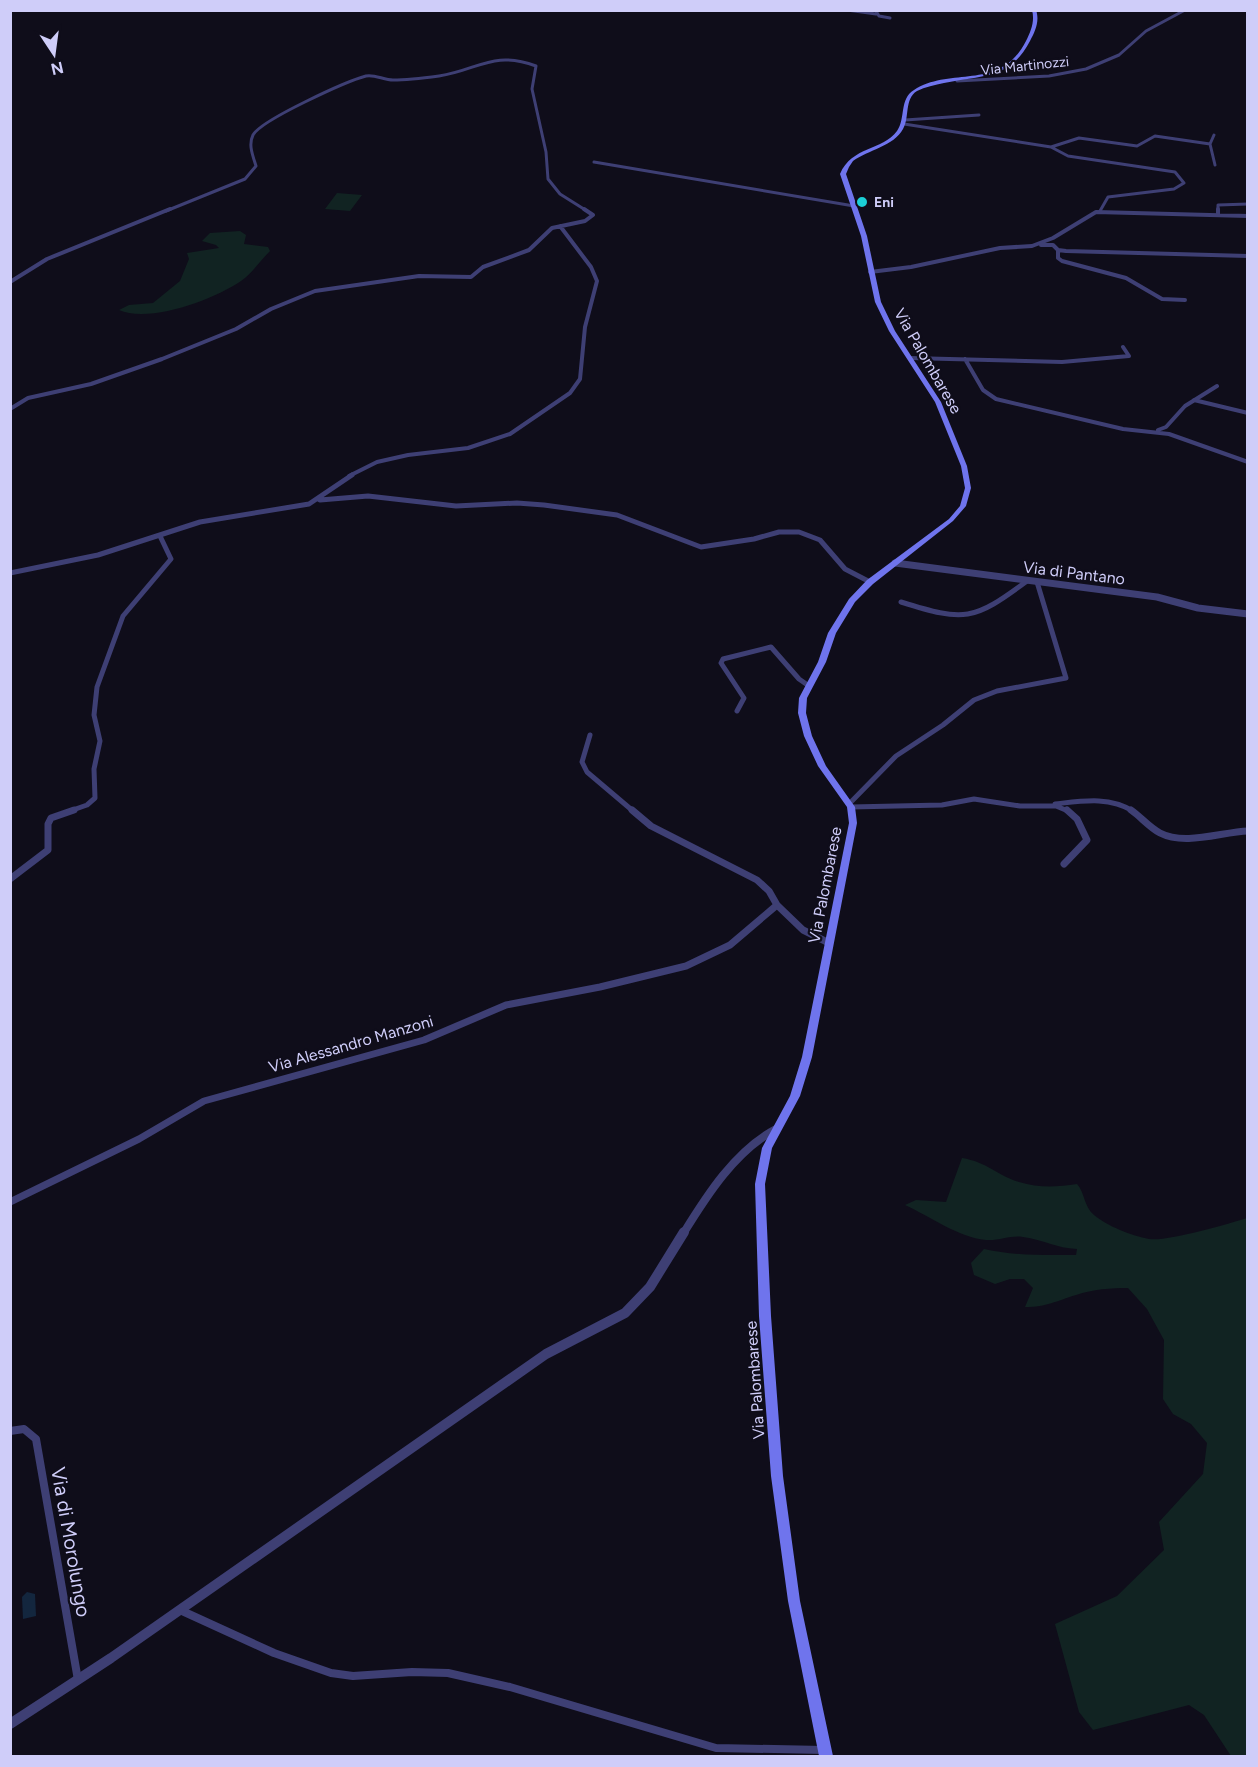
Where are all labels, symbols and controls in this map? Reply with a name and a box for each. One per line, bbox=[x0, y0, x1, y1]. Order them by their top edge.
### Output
north arrow bbox=[24, 24, 84, 84]
street label: Via Martinozzi bbox=[980, 53, 1070, 79]
text: N bbox=[49, 57, 65, 79]
place label: Eni bbox=[874, 194, 894, 211]
marker: Eni bbox=[855, 195, 869, 209]
street label: Via Palombarese bbox=[890, 305, 966, 417]
street label: Via di Pantano bbox=[1022, 557, 1126, 589]
street label: Via Palombarese bbox=[804, 825, 846, 945]
street label: Via Alessandro Manzoni bbox=[266, 1011, 436, 1077]
street label: Via Palombarese bbox=[741, 1320, 769, 1440]
street label: Via di Morolungo bbox=[46, 1465, 96, 1619]

